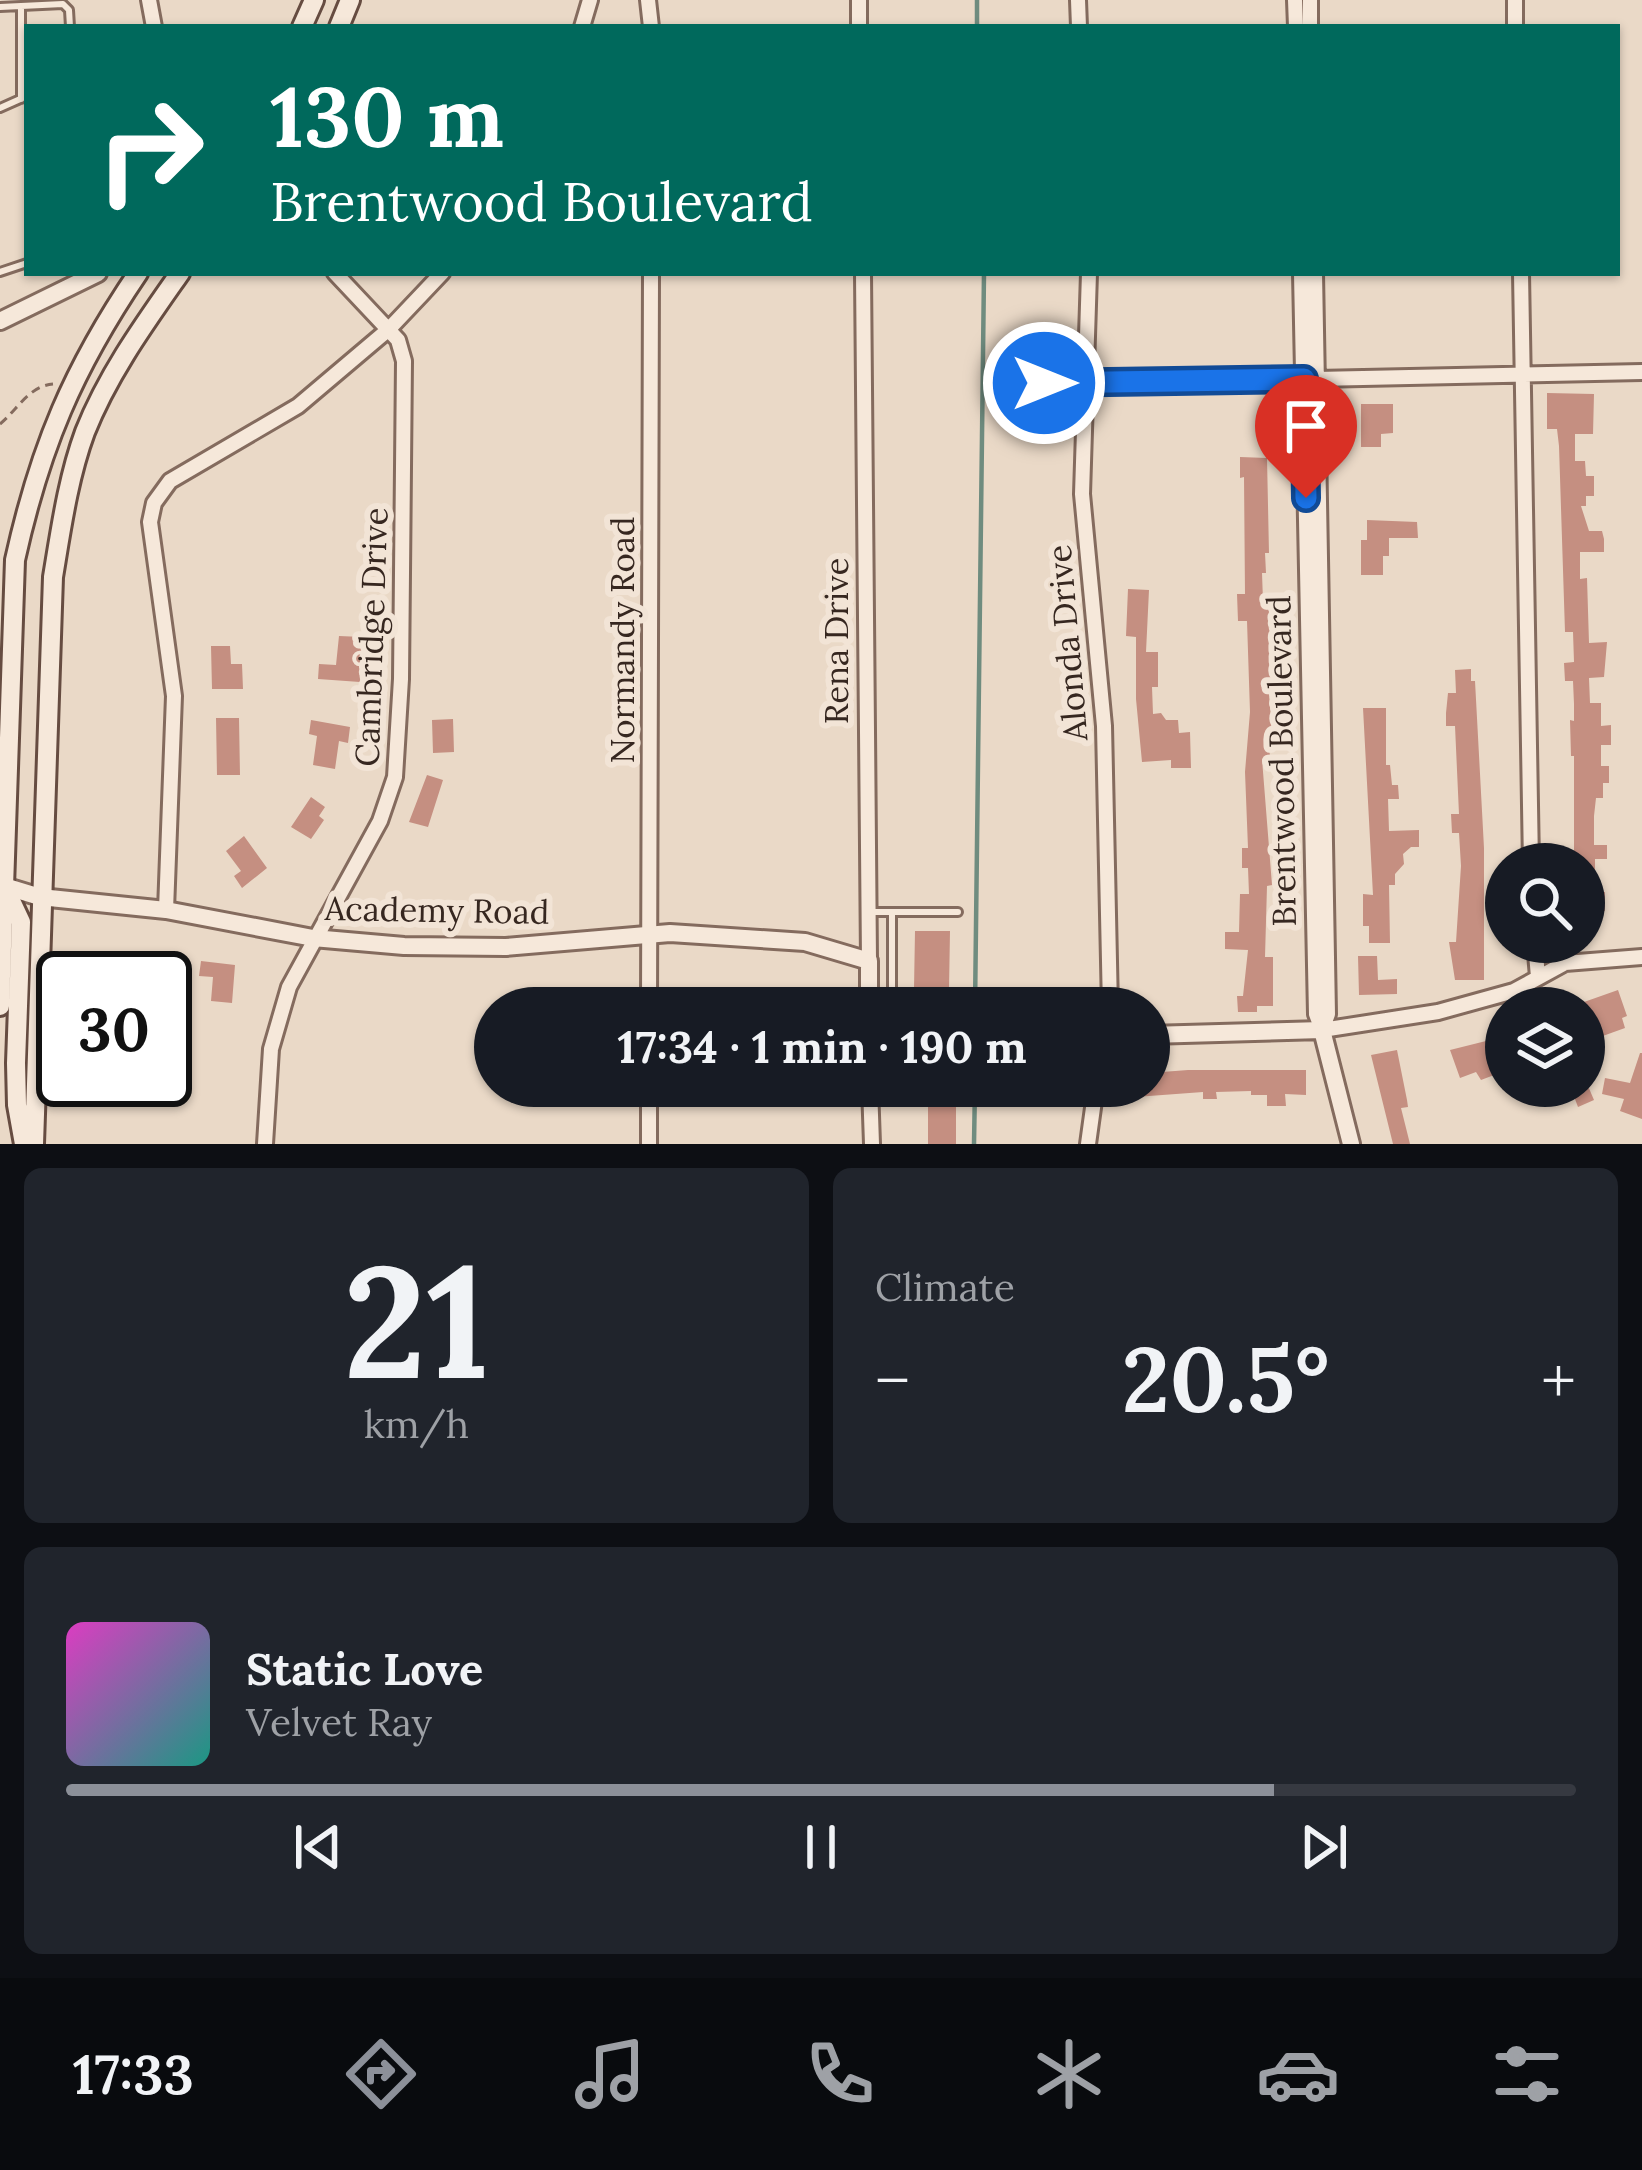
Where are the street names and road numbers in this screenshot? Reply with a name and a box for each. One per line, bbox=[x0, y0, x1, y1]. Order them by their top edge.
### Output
street label: Cambridge Drive bbox=[345, 507, 397, 767]
street label: Normandy Road bbox=[601, 516, 643, 764]
street label: Alonda Drive bbox=[1037, 543, 1097, 744]
street label: Rena Drive bbox=[815, 558, 857, 724]
street label: Brentwood Boulevard bbox=[1257, 595, 1305, 927]
street label: Academy Road bbox=[323, 887, 550, 933]

